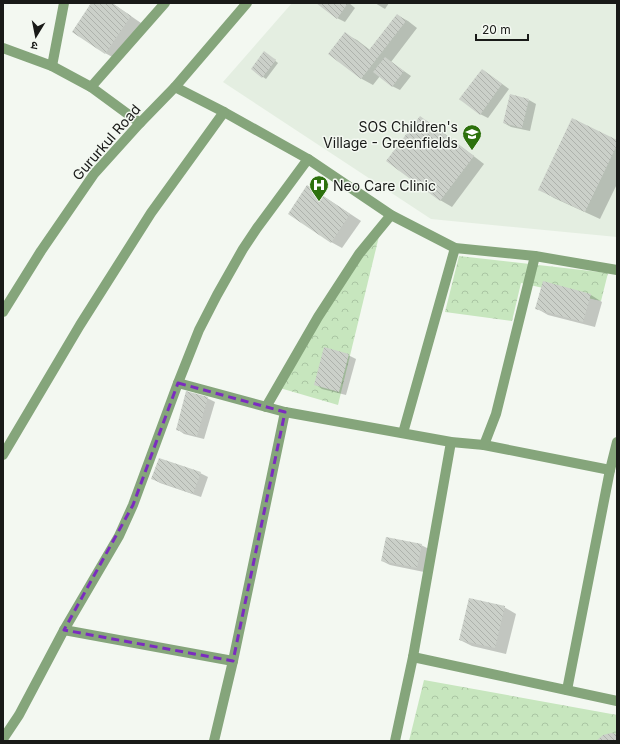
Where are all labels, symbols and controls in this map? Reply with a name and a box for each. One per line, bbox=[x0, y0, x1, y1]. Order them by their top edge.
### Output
north arrow bbox=[16, 16, 56, 56]
scale bar bbox=[476, 16, 528, 42]
text: 20 m bbox=[482, 22, 511, 37]
text: उ bbox=[29, 38, 39, 53]
street label: Gururkul Road bbox=[68, 101, 144, 183]
place label: SOS Children's Village - Greenfields bbox=[323, 118, 458, 151]
school or university icon: SOS Children's Village - Greenfields bbox=[461, 123, 483, 151]
hospital icon: Neo Care Clinic bbox=[308, 174, 330, 202]
place label: Neo Care Clinic bbox=[333, 177, 436, 194]

